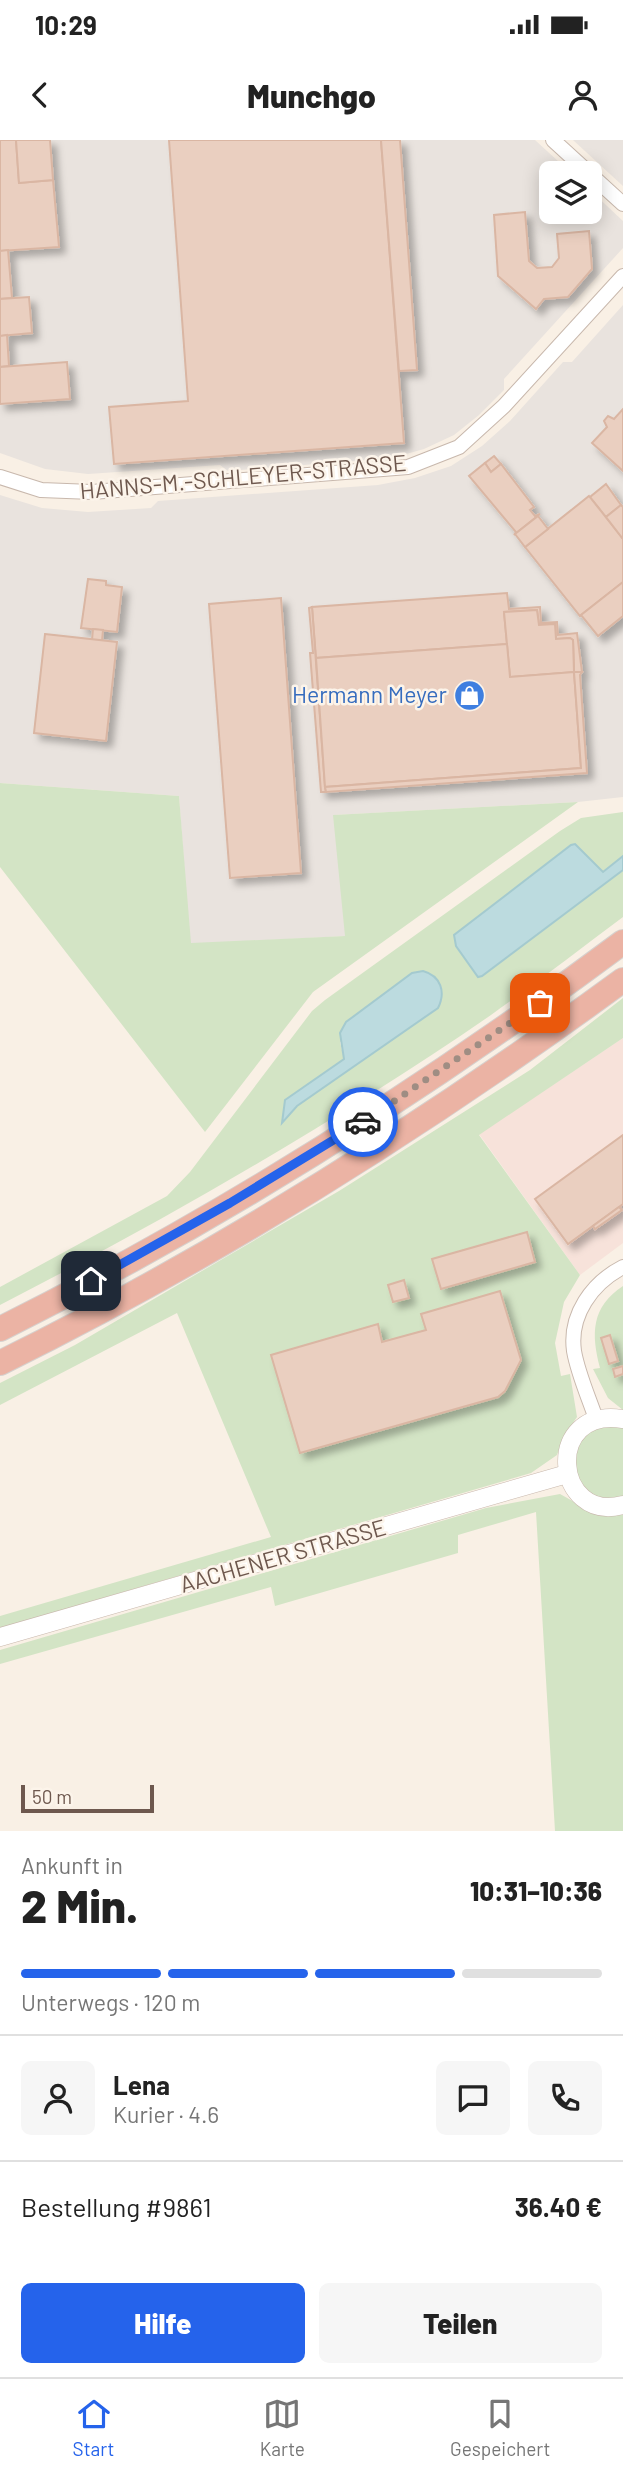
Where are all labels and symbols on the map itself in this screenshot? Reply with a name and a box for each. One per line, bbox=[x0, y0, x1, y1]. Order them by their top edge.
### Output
street label: HANNS-M.-SCHLEYER-STRASSE bbox=[78, 448, 407, 504]
shop icon: Hermann Meyer bbox=[453, 678, 487, 712]
place label: Hermann Meyer bbox=[292, 680, 448, 708]
pin bbox=[510, 973, 570, 1033]
courier bbox=[328, 1087, 398, 1157]
pin bbox=[61, 1251, 121, 1311]
street label: AACHENER STRASSE bbox=[176, 1512, 389, 1598]
scale bar bbox=[21, 1782, 154, 1814]

